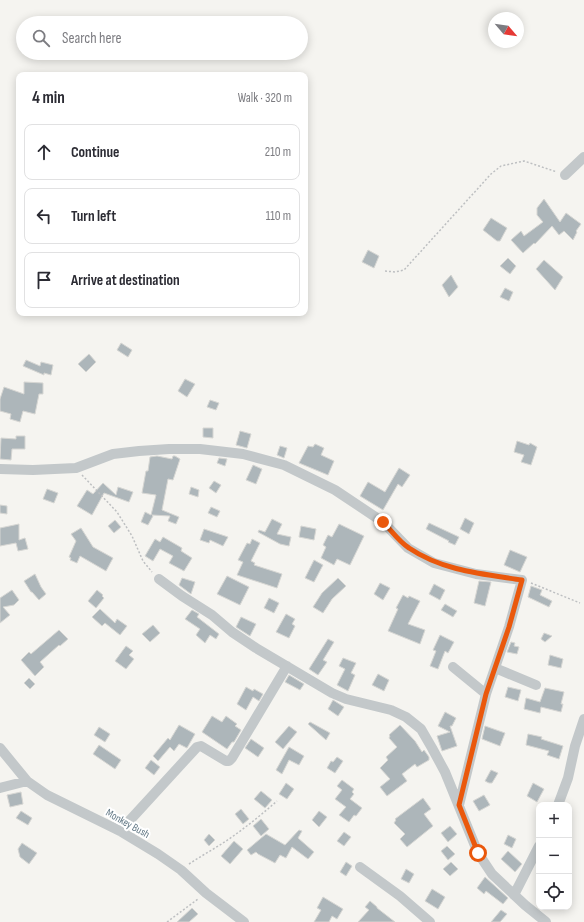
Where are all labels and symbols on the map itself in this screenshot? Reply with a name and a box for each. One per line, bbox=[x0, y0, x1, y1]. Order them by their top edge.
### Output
north arrow bbox=[488, 12, 524, 48]
route end bbox=[374, 513, 392, 531]
street label: Monkey Bush bbox=[103, 806, 152, 841]
route start bbox=[469, 844, 487, 862]

